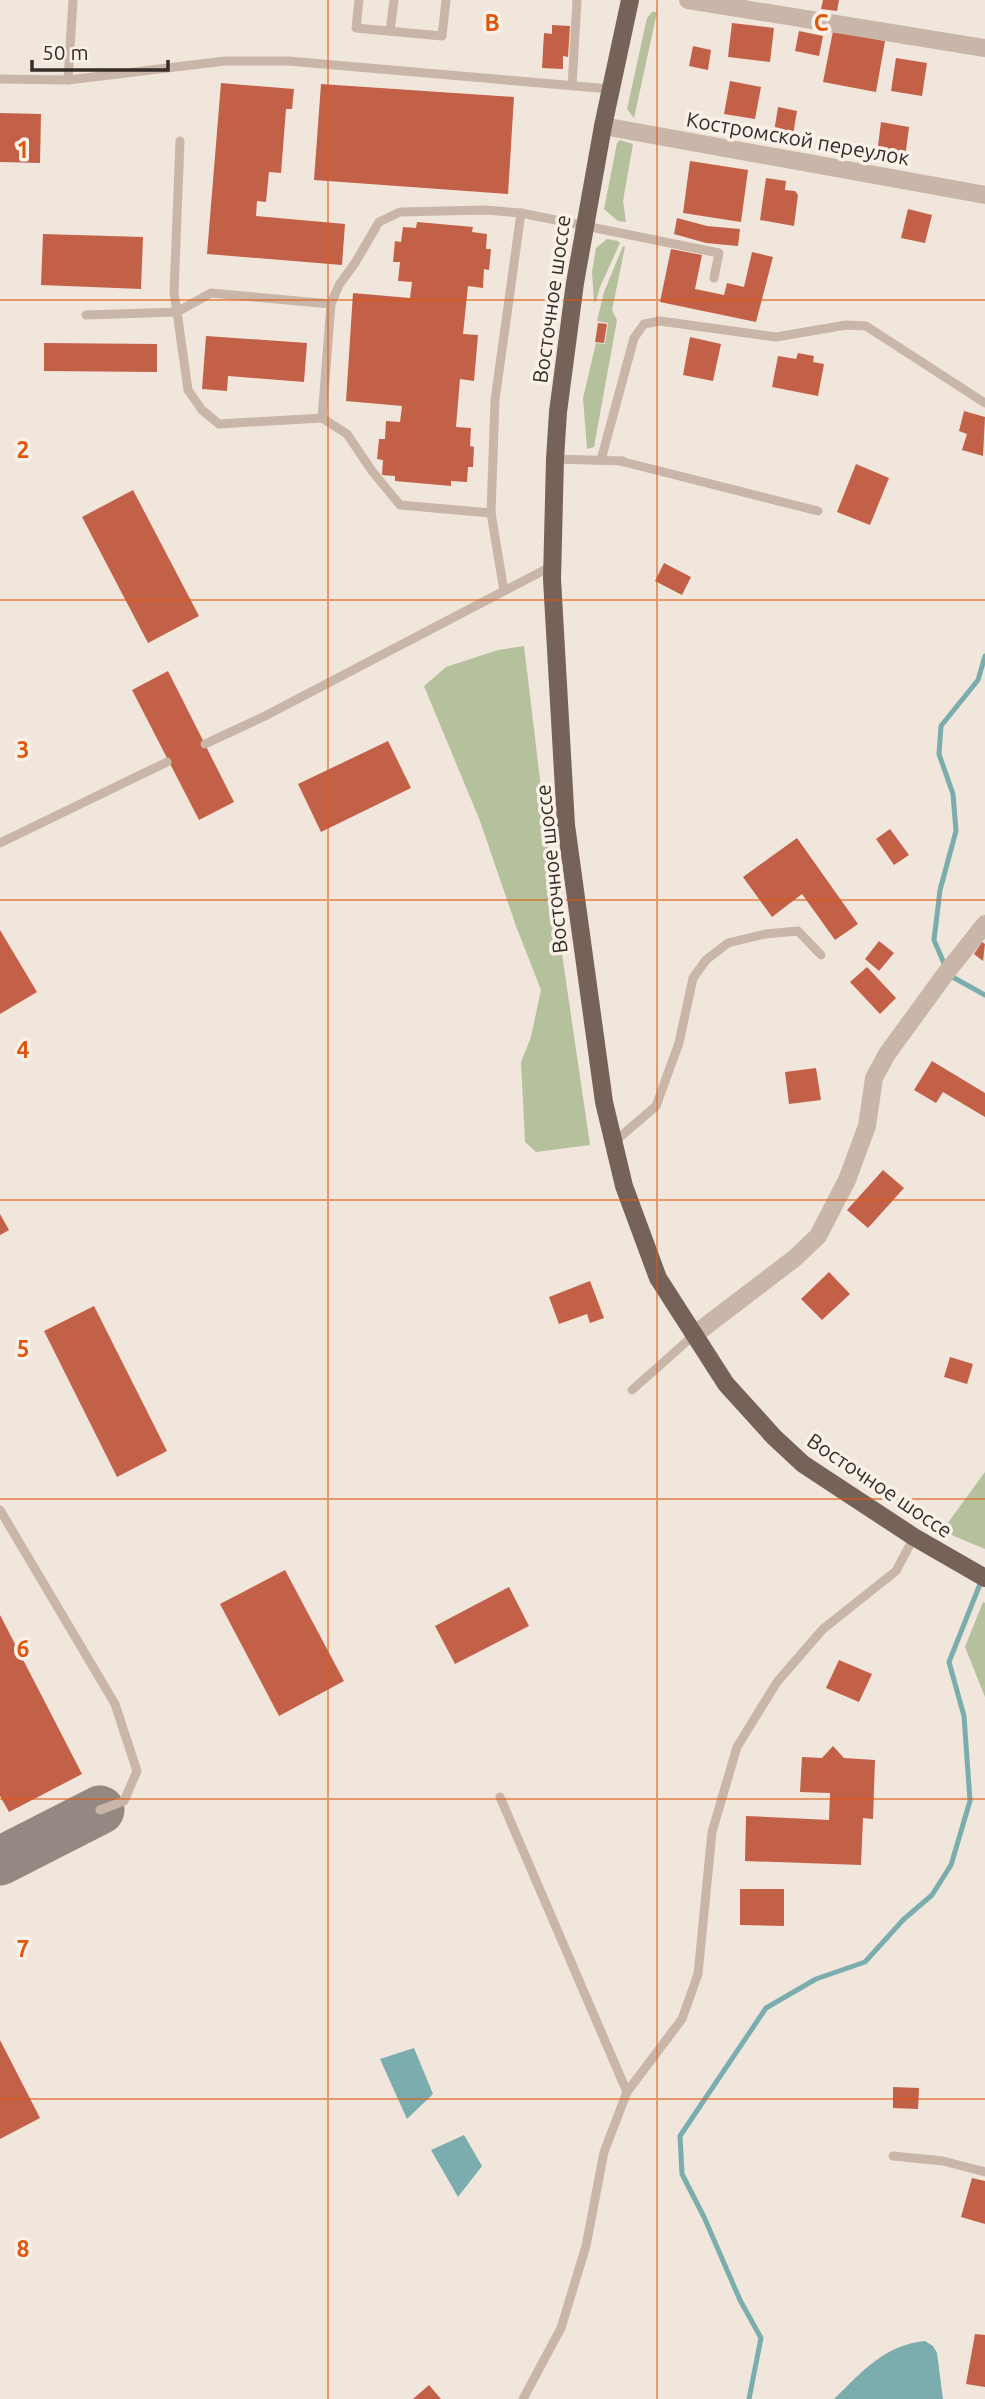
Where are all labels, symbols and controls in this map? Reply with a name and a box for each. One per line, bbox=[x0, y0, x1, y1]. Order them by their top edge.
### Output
text: B bbox=[484, 10, 500, 35]
text: C bbox=[814, 10, 829, 35]
scale bar bbox=[32, 28, 168, 72]
text: 50 m bbox=[42, 40, 89, 64]
street label: Костромской переулок bbox=[684, 107, 912, 170]
text: 1 bbox=[17, 137, 29, 162]
street label: Восточное шоссе bbox=[527, 213, 575, 385]
text: 2 bbox=[17, 437, 29, 462]
text: 3 bbox=[17, 737, 29, 762]
street label: Восточное шоссе bbox=[530, 783, 572, 955]
text: 4 bbox=[17, 1037, 30, 1062]
text: 5 bbox=[17, 1336, 29, 1361]
street label: Восточное шоссе bbox=[803, 1428, 957, 1542]
text: 6 bbox=[17, 1636, 30, 1661]
text: 7 bbox=[17, 1936, 29, 1961]
text: 8 bbox=[17, 2236, 29, 2261]

